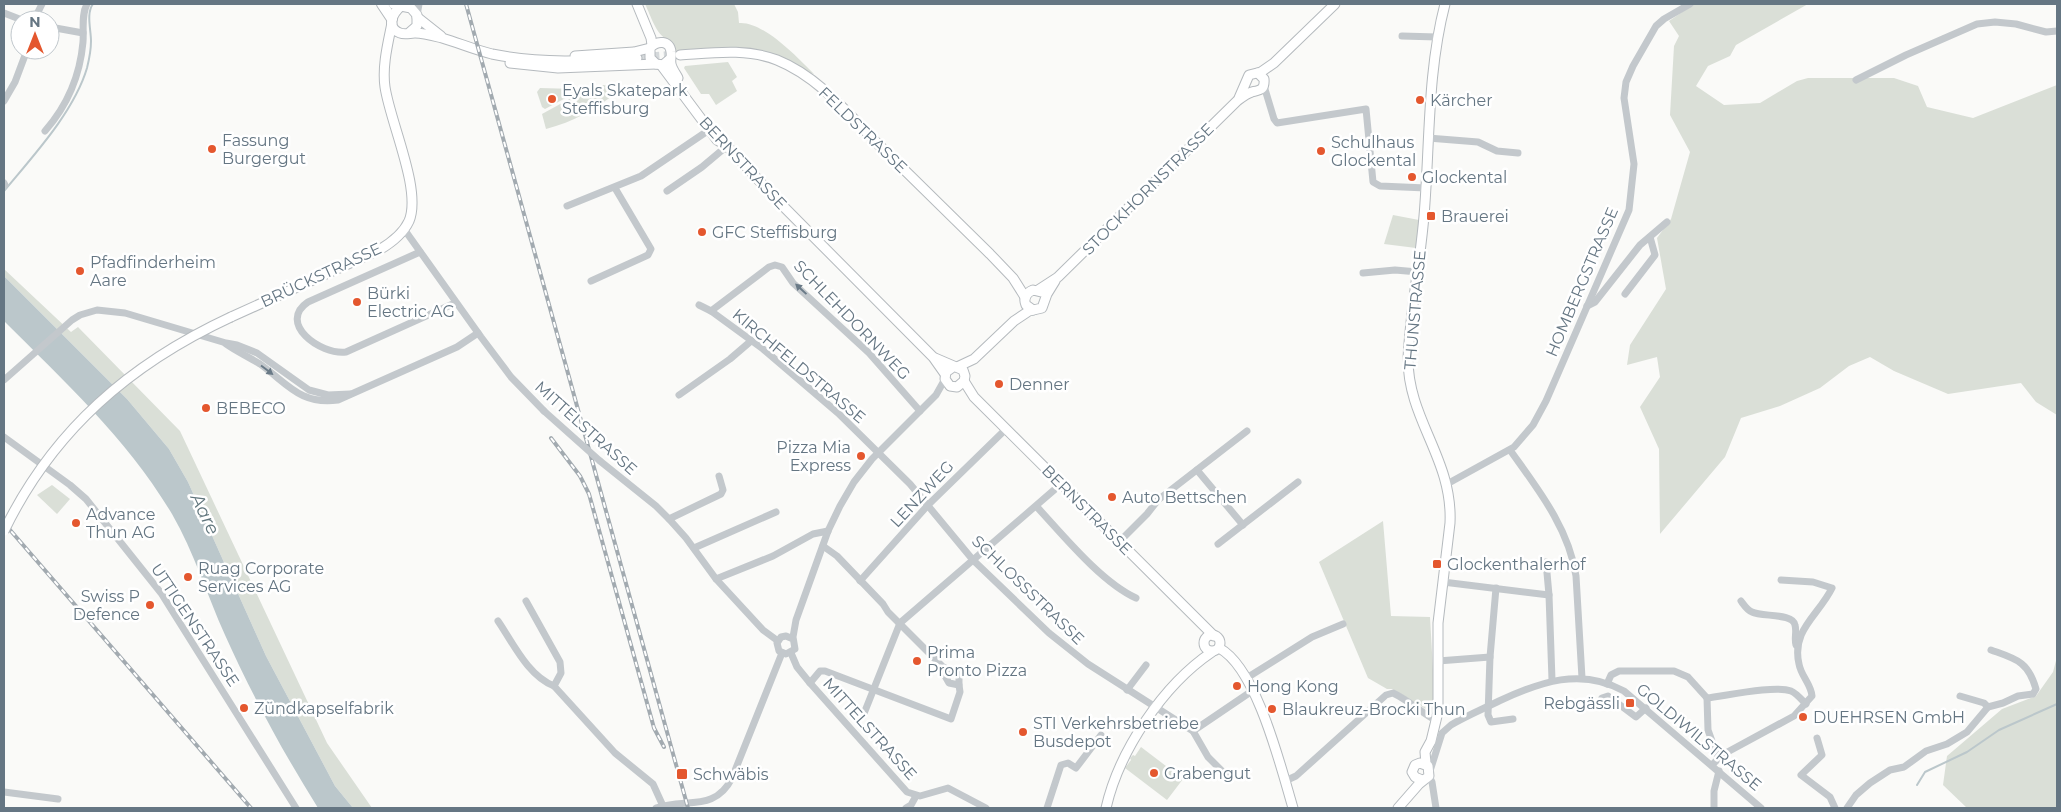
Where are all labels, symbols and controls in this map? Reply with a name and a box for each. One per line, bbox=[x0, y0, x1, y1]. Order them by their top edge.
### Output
north arrow bbox=[10, 10, 60, 60]
text: N bbox=[29, 13, 41, 31]
place label: Eyals Skatepark Steffisburg bbox=[562, 81, 688, 118]
street label: FELDSTRASSE bbox=[815, 83, 911, 177]
place label: Kärcher bbox=[1430, 91, 1493, 110]
marker: Eyals Skatepark Steffisburg bbox=[546, 93, 558, 105]
marker: Kärcher bbox=[1414, 94, 1426, 106]
street label: BERNSTRASSE bbox=[695, 113, 791, 213]
street label: STOCKHORNSTRASSE bbox=[1078, 119, 1218, 259]
place label: Fassung Burgergut bbox=[222, 131, 307, 168]
place label: Schulhaus Glockental bbox=[1331, 133, 1416, 170]
marker: Fassung Burgergut bbox=[206, 143, 218, 155]
marker: Schulhaus Glockental bbox=[1315, 145, 1327, 157]
place label: Glockental bbox=[1422, 168, 1507, 187]
marker: Glockental bbox=[1406, 171, 1418, 183]
street label: HOMBERGSTRASSE bbox=[1542, 204, 1622, 360]
place label: Brauerei bbox=[1441, 207, 1509, 226]
marker: Brauerei bbox=[1425, 210, 1437, 222]
place label: GFC Steffisburg bbox=[712, 223, 837, 242]
marker: GFC Steffisburg bbox=[696, 226, 708, 238]
street label: BRÜCKSTRASSE bbox=[257, 238, 384, 311]
street label: THUNSTRASSE bbox=[1400, 249, 1430, 371]
place label: Pfadfinderheim Aare bbox=[90, 253, 216, 290]
street label: SCHLEHDORNWEG bbox=[790, 256, 914, 384]
marker: Pfadfinderheim Aare bbox=[74, 265, 86, 277]
one-way arrow bbox=[795, 283, 807, 295]
place label: Bürki Electric AG bbox=[367, 284, 455, 321]
marker: Bürki Electric AG bbox=[351, 296, 363, 308]
street label: KIRCHFELDSTRASSE bbox=[729, 305, 869, 427]
one-way arrow bbox=[260, 365, 274, 375]
place label: Denner bbox=[1009, 375, 1070, 394]
street label: MITTELSTRASSE bbox=[531, 377, 641, 479]
marker: Denner bbox=[993, 378, 1005, 390]
place label: BEBECO bbox=[216, 399, 286, 418]
marker: BEBECO bbox=[200, 402, 212, 414]
place label: Pizza Mia Express bbox=[776, 438, 851, 475]
marker: Pizza Mia Express bbox=[855, 450, 867, 462]
street label: LENZWEG bbox=[886, 457, 958, 531]
street label: BERNSTRASSE bbox=[1038, 461, 1136, 559]
place label: Auto Bettschen bbox=[1122, 488, 1247, 507]
water label: Aare bbox=[185, 489, 224, 538]
marker: Auto Bettschen bbox=[1106, 491, 1118, 503]
place label: Advance Thun AG bbox=[86, 505, 155, 542]
marker: Advance Thun AG bbox=[70, 517, 82, 529]
street label: SCHLOSSSTRASSE bbox=[968, 531, 1088, 649]
place label: Glockenthalerhof bbox=[1447, 555, 1586, 574]
marker: Glockenthalerhof bbox=[1431, 558, 1443, 570]
place label: Ruag Corporate Services AG bbox=[198, 559, 324, 596]
street label: UTTIGENSTRASSE bbox=[147, 560, 243, 690]
marker: Ruag Corporate Services AG bbox=[182, 571, 194, 583]
place label: Swiss P Defence bbox=[73, 587, 140, 624]
marker: Swiss P Defence bbox=[144, 599, 156, 611]
place label: Prima Pronto Pizza bbox=[927, 643, 1027, 680]
marker: Prima Pronto Pizza bbox=[911, 655, 923, 667]
street label: MITTELSTRASSE bbox=[819, 674, 921, 784]
place label: Hong Kong bbox=[1247, 677, 1339, 696]
street label: GOLDIWILSTRASSE bbox=[1633, 679, 1765, 795]
marker: Hong Kong bbox=[1231, 680, 1243, 692]
place label: Rebgässli bbox=[1543, 694, 1620, 713]
marker: Rebgässli bbox=[1624, 697, 1636, 709]
place label: Zündkapselfabrik bbox=[254, 699, 394, 718]
place label: Blaukreuz-Brocki Thun bbox=[1282, 700, 1466, 719]
marker: Zündkapselfabrik bbox=[238, 702, 250, 714]
marker: Blaukreuz-Brocki Thun bbox=[1266, 703, 1278, 715]
place label: DUEHRSEN GmbH bbox=[1813, 708, 1965, 727]
marker: DUEHRSEN GmbH bbox=[1797, 711, 1809, 723]
place label: STI Verkehrsbetriebe Busdepot bbox=[1033, 714, 1199, 751]
marker: STI Verkehrsbetriebe Busdepot bbox=[1017, 726, 1029, 738]
place label: Grabengut bbox=[1164, 764, 1252, 783]
place label: Schwäbis bbox=[693, 765, 769, 784]
marker: Schwäbis bbox=[675, 767, 689, 781]
marker: Grabengut bbox=[1148, 767, 1160, 779]

